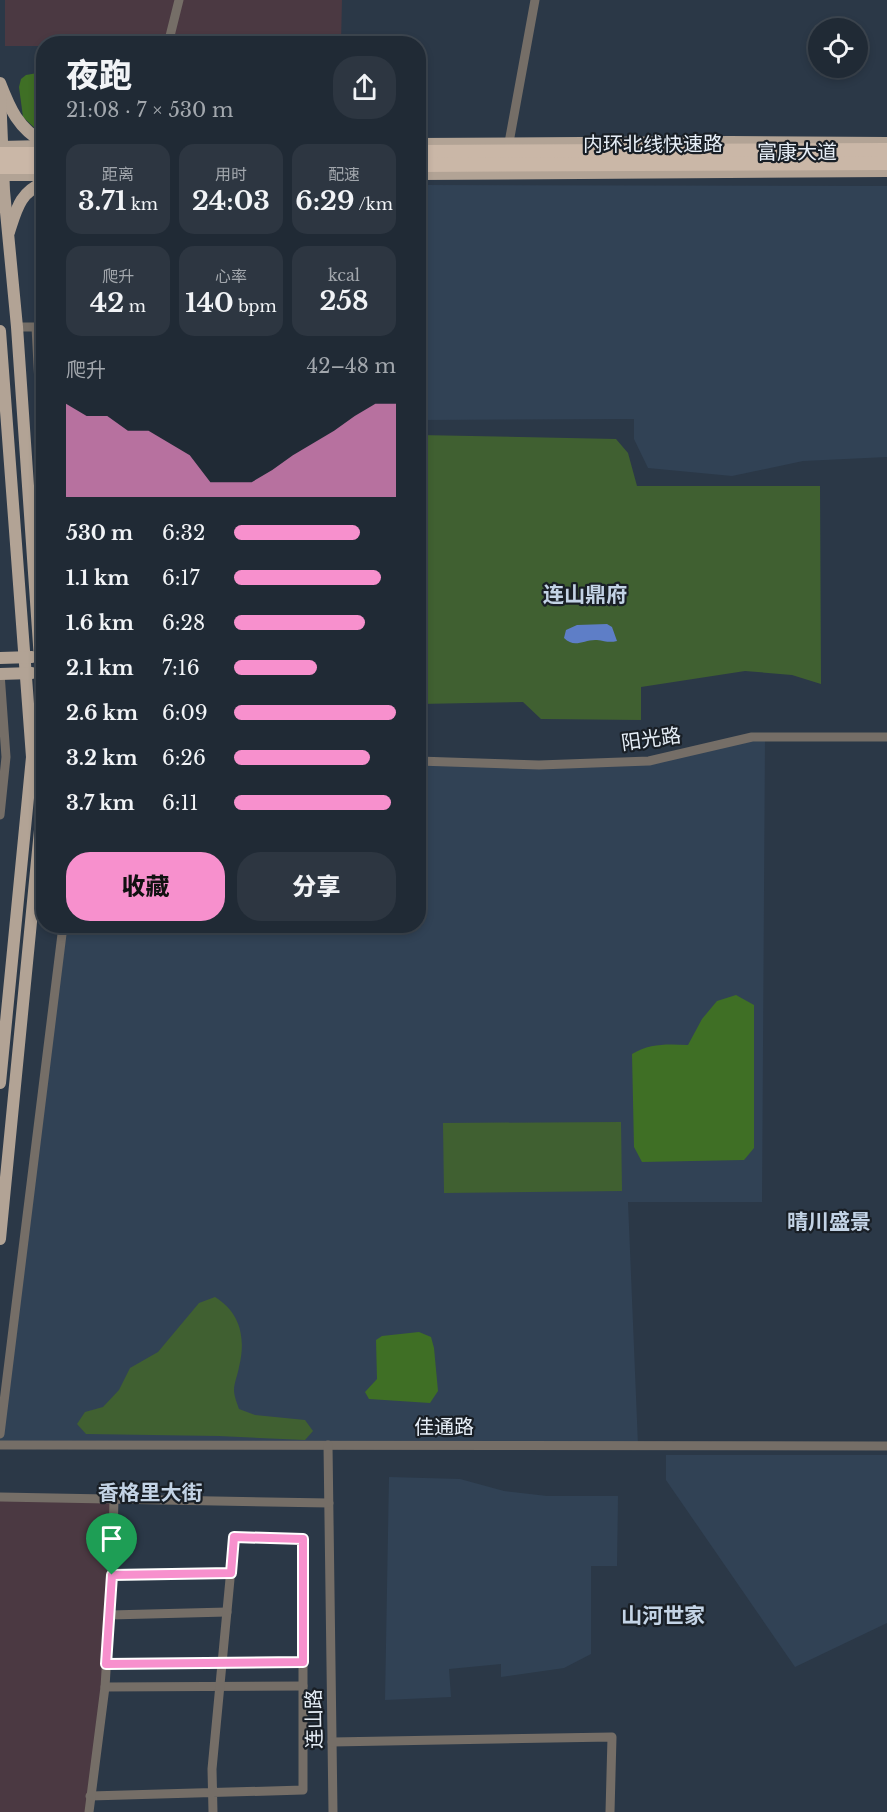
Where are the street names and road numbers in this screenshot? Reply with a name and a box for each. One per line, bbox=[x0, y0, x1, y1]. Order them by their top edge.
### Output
street label: 内环北线快速路 bbox=[583, 132, 723, 156]
street label: 富康大道 bbox=[757, 140, 837, 164]
street label: 阳光路 bbox=[620, 723, 682, 755]
street label: 佳通路 bbox=[414, 1415, 474, 1439]
street label: 连山路 bbox=[301, 1689, 327, 1749]

